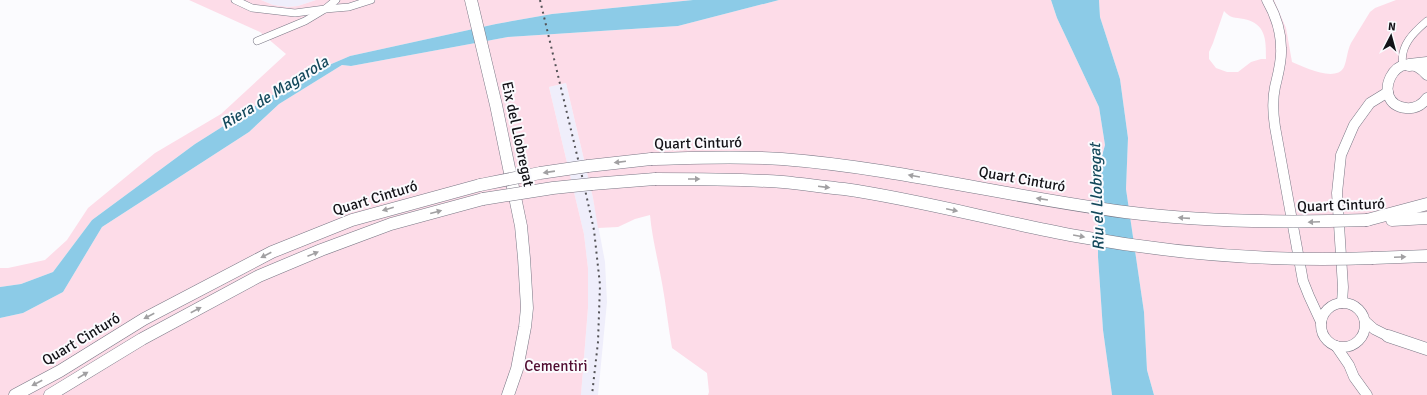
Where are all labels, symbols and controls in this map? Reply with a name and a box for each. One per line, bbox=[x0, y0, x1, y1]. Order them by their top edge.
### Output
north arrow bbox=[1371, 16, 1411, 56]
text: N bbox=[1388, 20, 1396, 33]
water label: Riera de Magarola bbox=[217, 51, 333, 134]
street label: Eix del Llobregat bbox=[498, 80, 538, 188]
street label: Quart Cinturó bbox=[654, 133, 742, 153]
water label: Riu el Llobregat bbox=[1085, 141, 1109, 251]
one-way arrow bbox=[614, 159, 626, 165]
street label: Quart Cinturó bbox=[977, 163, 1067, 196]
one-way arrow bbox=[543, 168, 555, 175]
one-way arrow bbox=[908, 173, 920, 179]
one-way arrow bbox=[688, 176, 701, 182]
street label: Quart Cinturó bbox=[330, 177, 420, 219]
one-way arrow bbox=[818, 184, 830, 190]
street label: Quart Cinturó bbox=[1297, 194, 1385, 216]
one-way arrow bbox=[1036, 196, 1048, 202]
one-way arrow bbox=[382, 207, 394, 213]
one-way arrow bbox=[946, 208, 958, 214]
one-way arrow bbox=[430, 209, 442, 215]
one-way arrow bbox=[1178, 214, 1190, 221]
one-way arrow bbox=[1307, 219, 1320, 225]
one-way arrow bbox=[1073, 234, 1085, 240]
one-way arrow bbox=[307, 250, 319, 256]
one-way arrow bbox=[261, 252, 272, 259]
one-way arrow bbox=[1394, 254, 1406, 261]
one-way arrow bbox=[190, 306, 202, 313]
street label: Quart Cinturó bbox=[39, 309, 123, 369]
one-way arrow bbox=[143, 313, 155, 320]
park label: Cementiri bbox=[524, 357, 588, 375]
one-way arrow bbox=[77, 371, 89, 378]
one-way arrow bbox=[31, 380, 43, 386]

